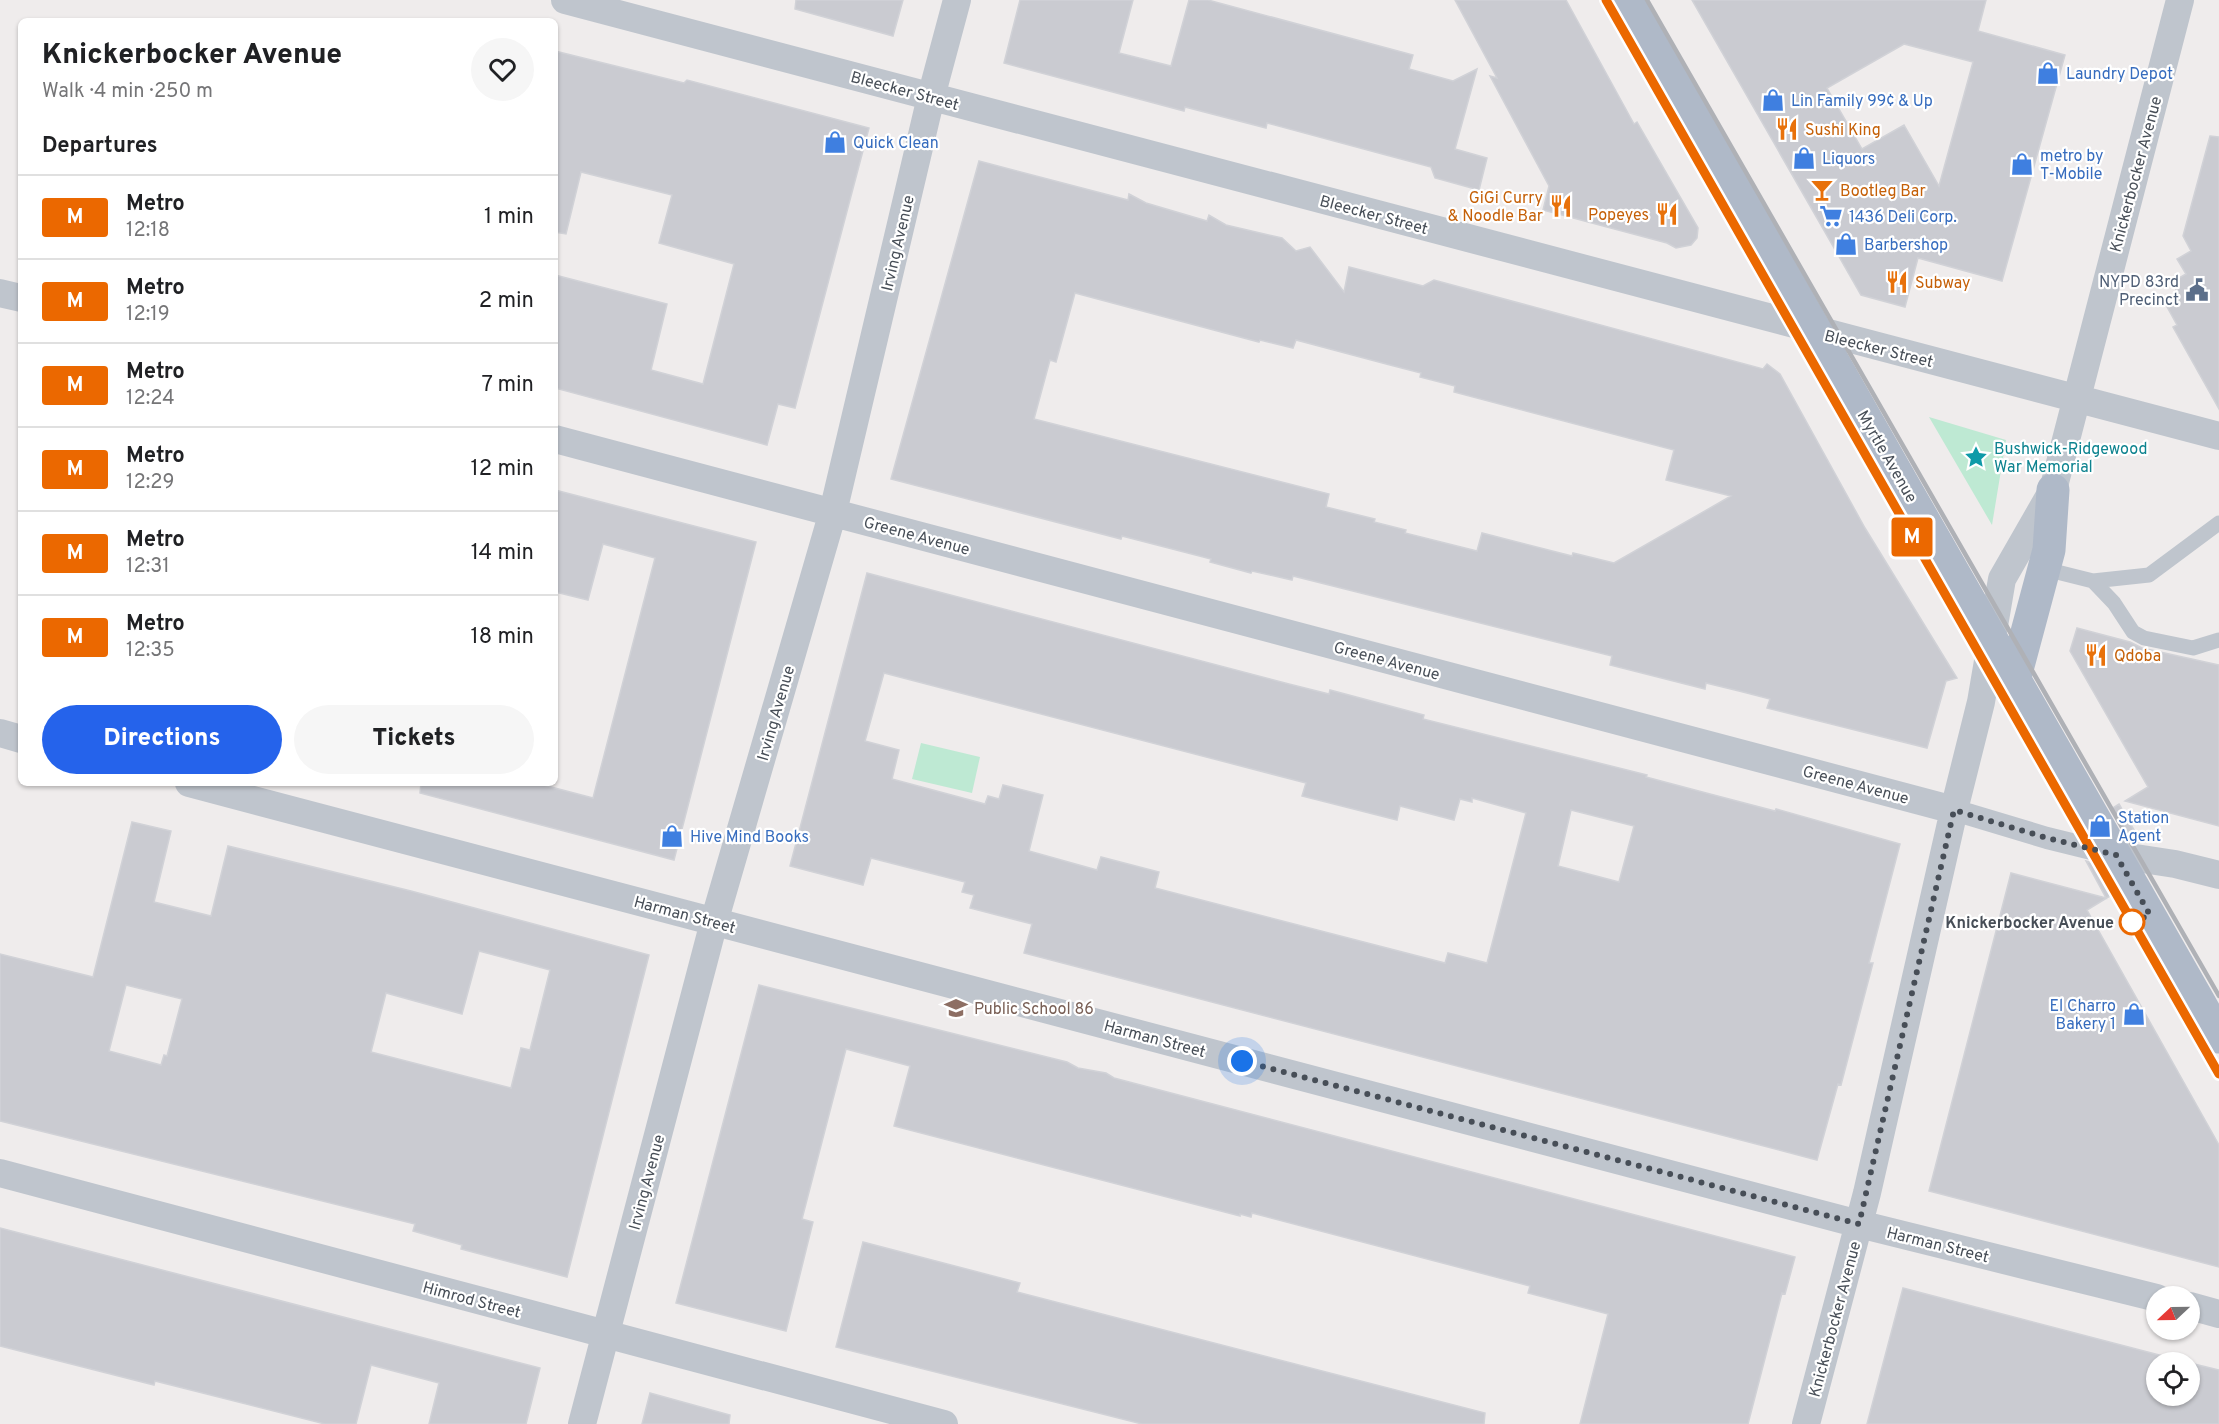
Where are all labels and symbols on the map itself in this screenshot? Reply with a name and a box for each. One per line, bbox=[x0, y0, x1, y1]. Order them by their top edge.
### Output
shop icon: Laundry Depot bbox=[2035, 60, 2061, 86]
place label: Laundry Depot bbox=[2066, 65, 2173, 85]
street label: Bleecker Street bbox=[848, 68, 961, 116]
shop icon: Lin Family 99¢ & Up bbox=[1760, 87, 1786, 113]
place label: Lin Family 99¢ & Up bbox=[1791, 92, 1933, 112]
street label: Knickerbocker Avenue bbox=[2106, 94, 2167, 255]
restaurant icon: Sushi King bbox=[1774, 116, 1800, 142]
place label: Sushi King bbox=[1805, 121, 1881, 141]
shop icon: Quick Clean bbox=[822, 129, 848, 155]
place label: Quick Clean bbox=[853, 134, 939, 154]
shop icon: Liquors bbox=[1791, 145, 1817, 171]
place label: metro by T-Mobile bbox=[2040, 147, 2104, 185]
place label: Liquors bbox=[1822, 150, 1875, 170]
shop icon: metro by T-Mobile bbox=[2009, 151, 2035, 177]
bar icon: Bootleg Bar bbox=[1809, 177, 1835, 203]
place label: Bootleg Bar bbox=[1840, 182, 1926, 202]
place label: GiGi Curry & Noodle Bar bbox=[1448, 189, 1543, 227]
street label: Bleecker Street bbox=[1317, 192, 1430, 240]
street label: Irving Avenue bbox=[878, 193, 920, 293]
restaurant icon: GiGi Curry & Noodle Bar bbox=[1548, 193, 1574, 219]
restaurant icon: Popeyes bbox=[1654, 201, 1680, 227]
supermarket icon: 1436 Deli Corp. bbox=[1818, 203, 1844, 229]
place label: Popeyes bbox=[1588, 206, 1649, 226]
place label: 1436 Deli Corp. bbox=[1849, 208, 1957, 228]
shop icon: Barbershop bbox=[1833, 231, 1859, 257]
place label: Barbershop bbox=[1864, 236, 1948, 256]
restaurant icon: Subway bbox=[1884, 269, 1910, 295]
place label: NYPD 83rd Precinct bbox=[2099, 273, 2179, 311]
place label: Subway bbox=[1915, 274, 1971, 294]
public building icon: NYPD 83rd Precinct bbox=[2184, 277, 2210, 303]
street label: Bleecker Street bbox=[1822, 327, 1935, 373]
street label: Myrtle Avenue bbox=[1852, 407, 1921, 507]
place label: Bushwick-Ridgewood War Memorial bbox=[1994, 440, 2147, 478]
place icon: Bushwick-Ridgewood War Memorial bbox=[1963, 444, 1989, 470]
street label: Greene Avenue bbox=[861, 513, 972, 561]
line badge: M bbox=[1892, 518, 1932, 556]
street label: Greene Avenue bbox=[1331, 638, 1442, 686]
restaurant icon: Qdoba bbox=[2083, 642, 2109, 668]
place label: Qdoba bbox=[2114, 647, 2161, 667]
street label: Irving Avenue bbox=[754, 664, 800, 763]
street label: Greene Avenue bbox=[1800, 762, 1911, 810]
place label: Station Agent bbox=[2118, 809, 2169, 847]
shop icon: Station Agent bbox=[2087, 813, 2113, 839]
shop icon: Hive Mind Books bbox=[659, 823, 685, 849]
place label: Hive Mind Books bbox=[690, 828, 809, 848]
street label: Harman Street bbox=[631, 893, 738, 939]
marker: Knickerbocker Avenue bbox=[2119, 909, 2145, 935]
place label: Knickerbocker Avenue bbox=[1945, 914, 2114, 934]
school or university icon: Public School 86 bbox=[943, 995, 969, 1021]
place label: El Charro Bakery 1 bbox=[2050, 997, 2116, 1035]
place label: Public School 86 bbox=[974, 1000, 1094, 1020]
shop icon: El Charro Bakery 1 bbox=[2121, 1001, 2147, 1027]
street label: Harman Street bbox=[1101, 1017, 1208, 1063]
your location bbox=[1227, 1046, 1257, 1076]
street label: Irving Avenue bbox=[626, 1133, 670, 1232]
street label: Harman Street bbox=[1884, 1224, 1991, 1268]
street label: Knickerbocker Avenue bbox=[1805, 1239, 1866, 1400]
street label: Himrod Street bbox=[420, 1278, 523, 1324]
north arrow bbox=[2146, 1286, 2200, 1340]

